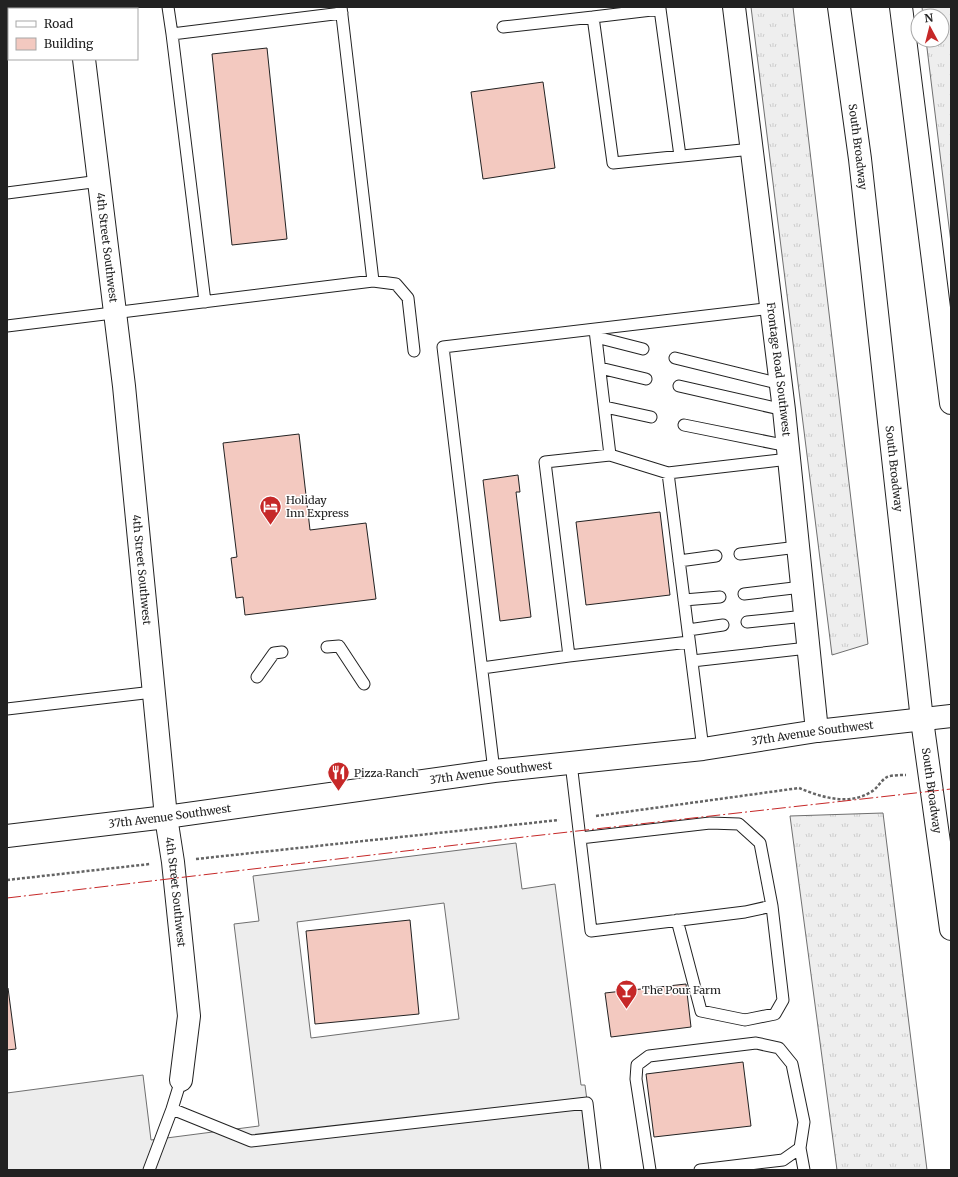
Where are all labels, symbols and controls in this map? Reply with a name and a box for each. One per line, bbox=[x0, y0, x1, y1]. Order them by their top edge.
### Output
legend bbox=[8, 8, 138, 60]
north arrow bbox=[910, 8, 950, 48]
text: N bbox=[924, 11, 934, 26]
text: Road bbox=[44, 16, 73, 31]
text: Building bbox=[44, 36, 94, 51]
street label: South Broadway bbox=[845, 103, 870, 191]
street label: 4th Street Southwest bbox=[93, 192, 121, 304]
street label: Frontage Road Southwest bbox=[764, 301, 794, 438]
street label: South Broadway bbox=[883, 425, 906, 513]
hotel icon: Holiday Inn Express bbox=[258, 493, 284, 526]
place label: Holiday Inn Express bbox=[286, 493, 349, 520]
street label: 4th Street Southwest bbox=[130, 514, 154, 626]
street label: 37th Avenue Southwest bbox=[750, 718, 875, 748]
street label: South Broadway bbox=[919, 747, 945, 835]
street label: 37th Avenue Southwest bbox=[429, 758, 553, 787]
restaurant icon: Pizza Ranch bbox=[326, 760, 352, 793]
place label: Pizza Ranch bbox=[354, 766, 420, 780]
street label: 37th Avenue Southwest bbox=[108, 801, 233, 831]
street label: 4th Street Southwest bbox=[162, 836, 189, 948]
bar icon: The Pour Farm bbox=[613, 977, 639, 1010]
place label: The Pour Farm bbox=[642, 983, 721, 997]

